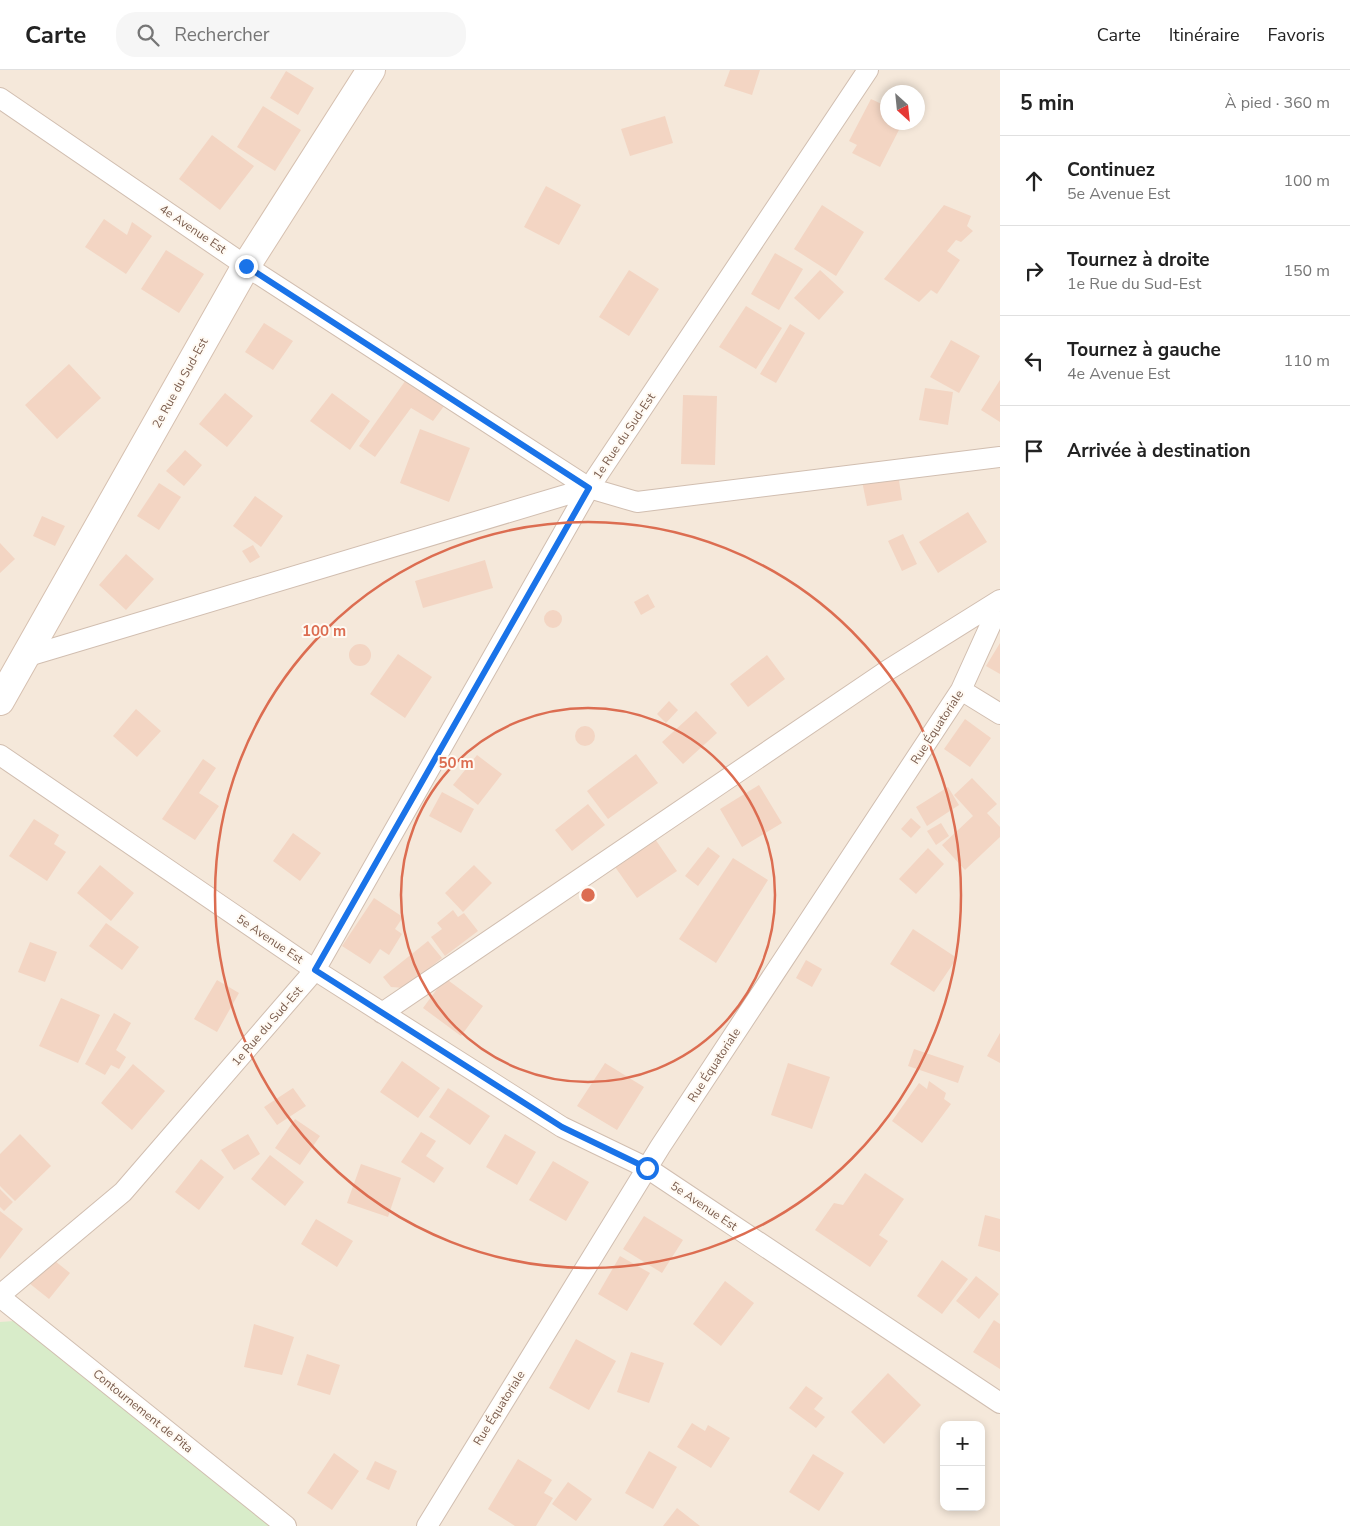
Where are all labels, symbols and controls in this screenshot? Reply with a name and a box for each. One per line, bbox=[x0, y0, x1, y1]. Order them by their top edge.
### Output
search box bbox=[116, 12, 466, 57]
text: Carte bbox=[25, 19, 86, 51]
icon: search bbox=[134, 21, 162, 49]
text: Rechercher bbox=[174, 22, 270, 48]
text: Carte bbox=[1097, 23, 1141, 47]
text: Itinéraire bbox=[1169, 23, 1240, 47]
text: Favoris bbox=[1268, 23, 1325, 47]
north arrow bbox=[880, 85, 925, 130]
text: 5 min bbox=[1020, 89, 1074, 117]
text: À pied · 360 m bbox=[1225, 92, 1330, 114]
text: Continuez bbox=[1067, 157, 1155, 183]
icon: ahead bbox=[1020, 167, 1048, 195]
text: 100 m bbox=[1283, 170, 1330, 192]
text: 5e Avenue Est bbox=[1067, 183, 1170, 205]
street label: 4e Avenue Est bbox=[156, 201, 230, 258]
text: Tournez à droite bbox=[1067, 247, 1210, 273]
route end bbox=[235, 255, 258, 278]
icon: right bbox=[1020, 257, 1048, 285]
text: 150 m bbox=[1283, 260, 1330, 282]
text: 1e Rue du Sud-Est bbox=[1067, 273, 1201, 295]
street label: 2e Rue du Sud-Est bbox=[149, 334, 212, 431]
text: Tournez à gauche bbox=[1067, 337, 1221, 363]
icon: left bbox=[1020, 347, 1048, 375]
text: 110 m bbox=[1283, 350, 1330, 372]
text: 4e Avenue Est bbox=[1067, 363, 1170, 385]
street label: 1e Rue du Sud-Est bbox=[589, 389, 659, 482]
icon: arrive bbox=[1020, 437, 1048, 465]
text: Arrivée à destination bbox=[1067, 438, 1251, 464]
text: 100 m bbox=[302, 621, 346, 641]
street label: Rue Équatoriale bbox=[907, 687, 967, 767]
text: 50 m bbox=[438, 753, 474, 773]
centre of rings bbox=[579, 886, 597, 904]
street label: 5e Avenue Est bbox=[233, 911, 307, 968]
street label: 1e Rue du Sud-Est bbox=[228, 982, 307, 1069]
street label: Rue Équatoriale bbox=[684, 1025, 744, 1105]
route start bbox=[636, 1157, 659, 1180]
street label: 5e Avenue Est bbox=[667, 1178, 741, 1235]
street label: Contournement de Pita bbox=[90, 1366, 196, 1456]
street label: Rue Équatoriale bbox=[470, 1368, 528, 1448]
map controls bbox=[940, 1421, 985, 1511]
button: + bbox=[940, 1421, 985, 1466]
button: − bbox=[940, 1466, 985, 1511]

